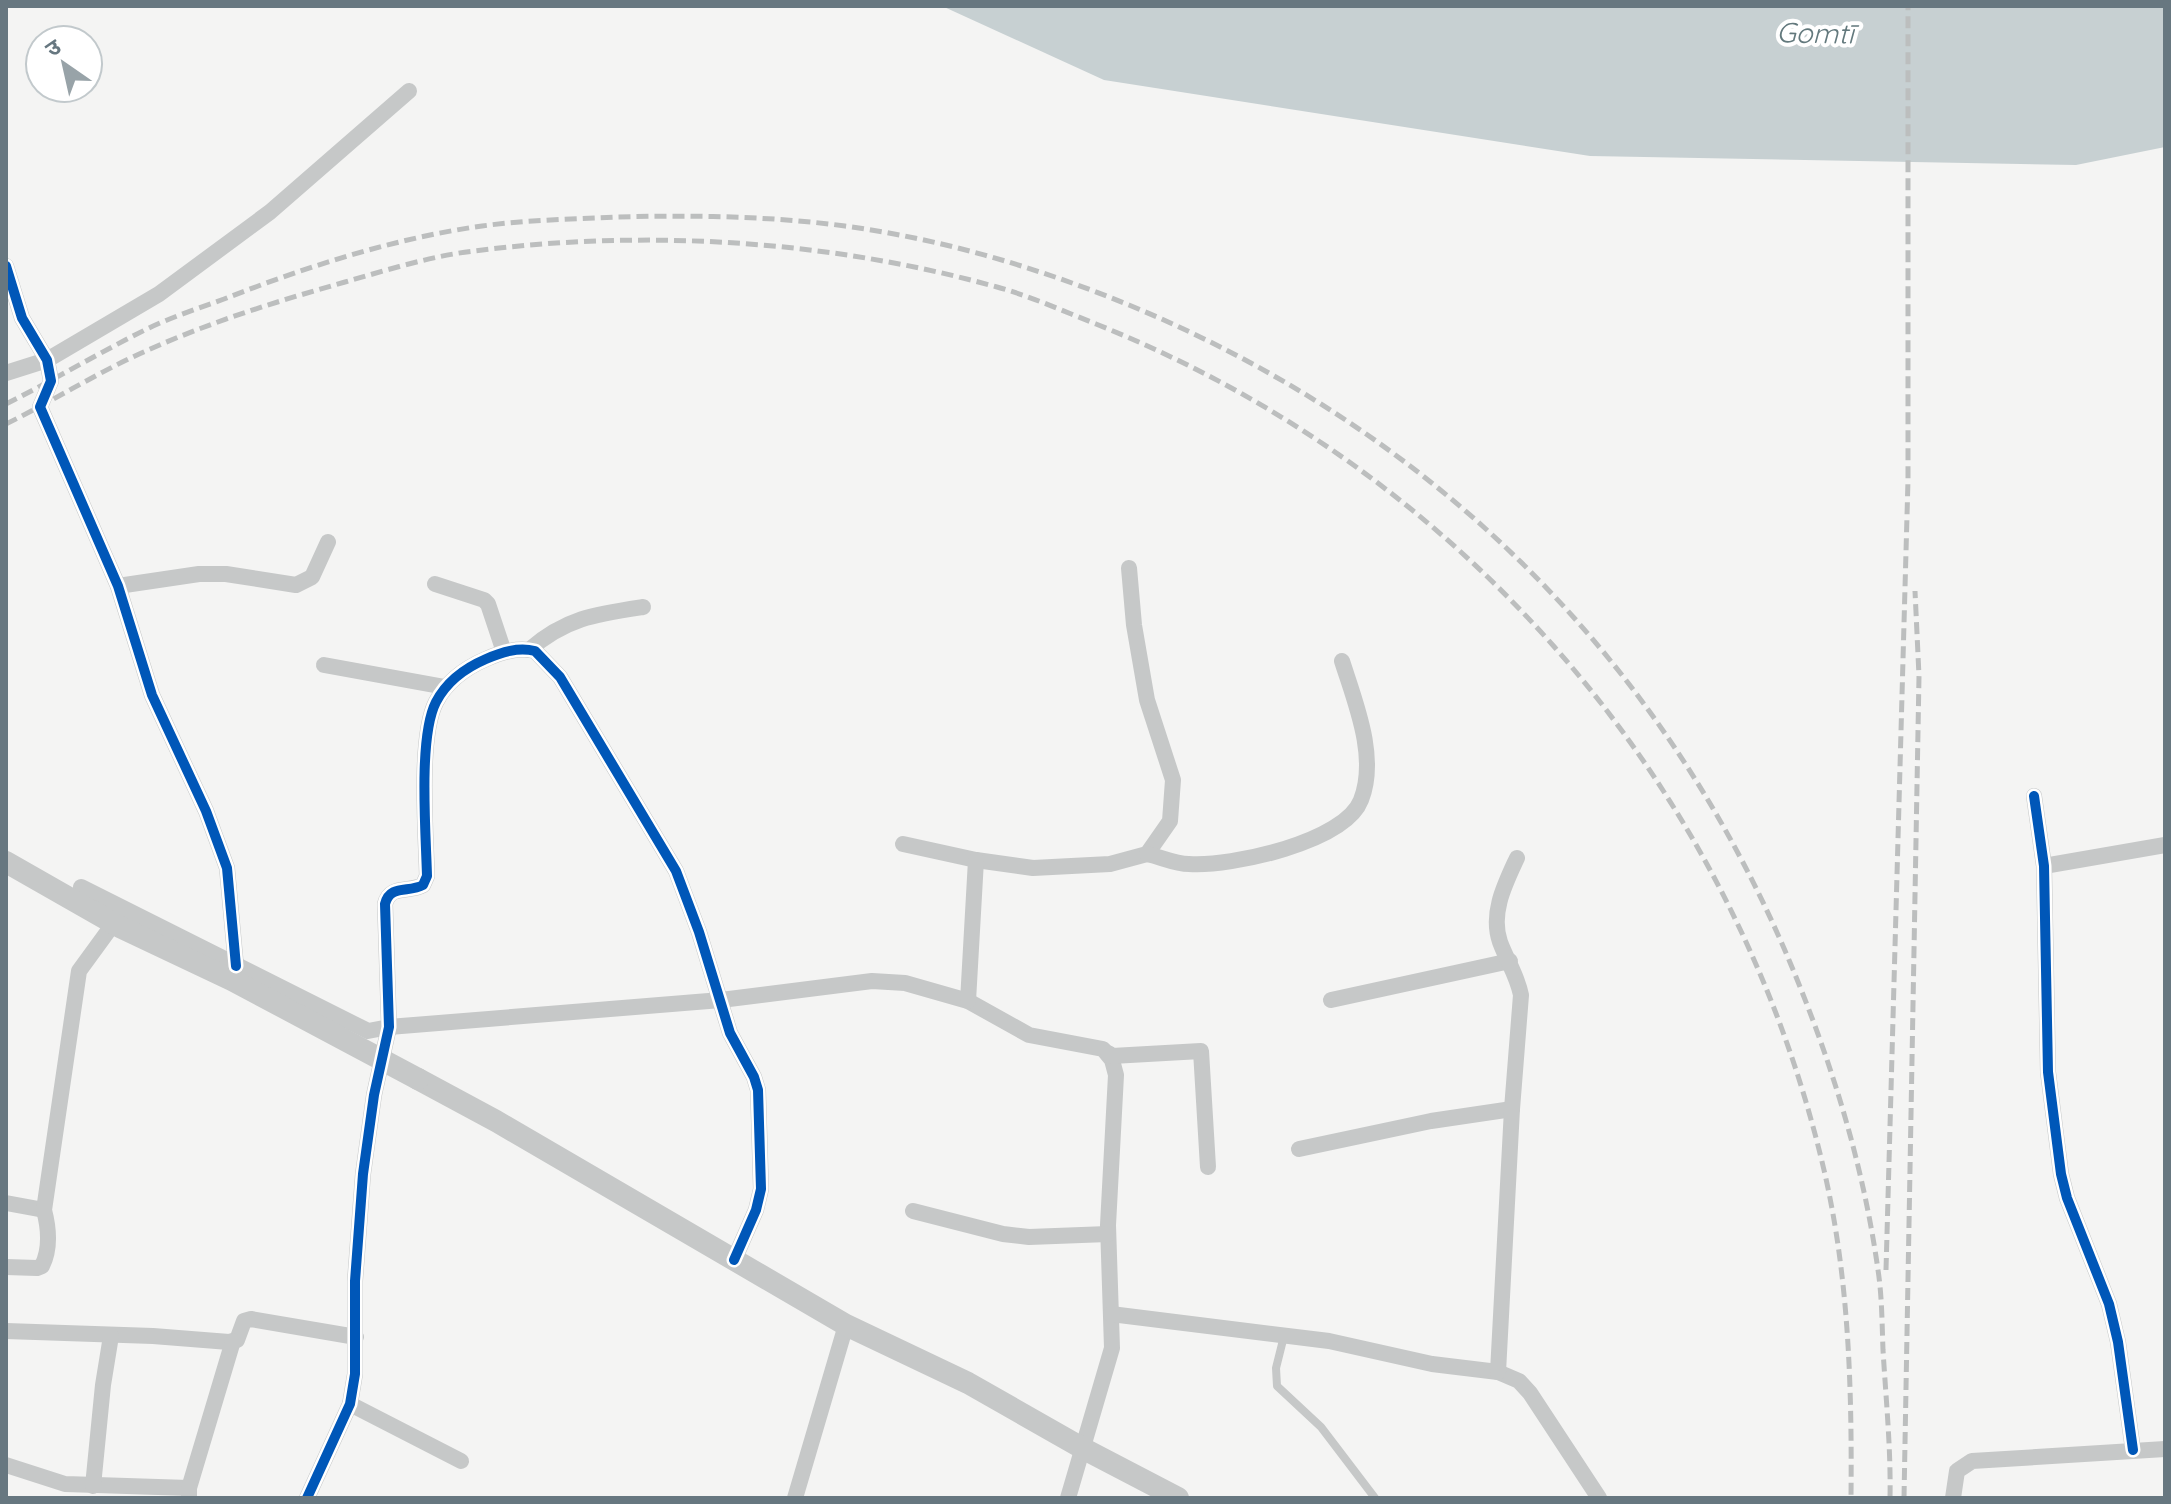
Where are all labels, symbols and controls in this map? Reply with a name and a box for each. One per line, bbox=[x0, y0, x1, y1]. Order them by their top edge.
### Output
water label: Gomtī bbox=[1776, 14, 1860, 51]
north arrow bbox=[24, 24, 104, 104]
text: उ bbox=[40, 32, 67, 63]

